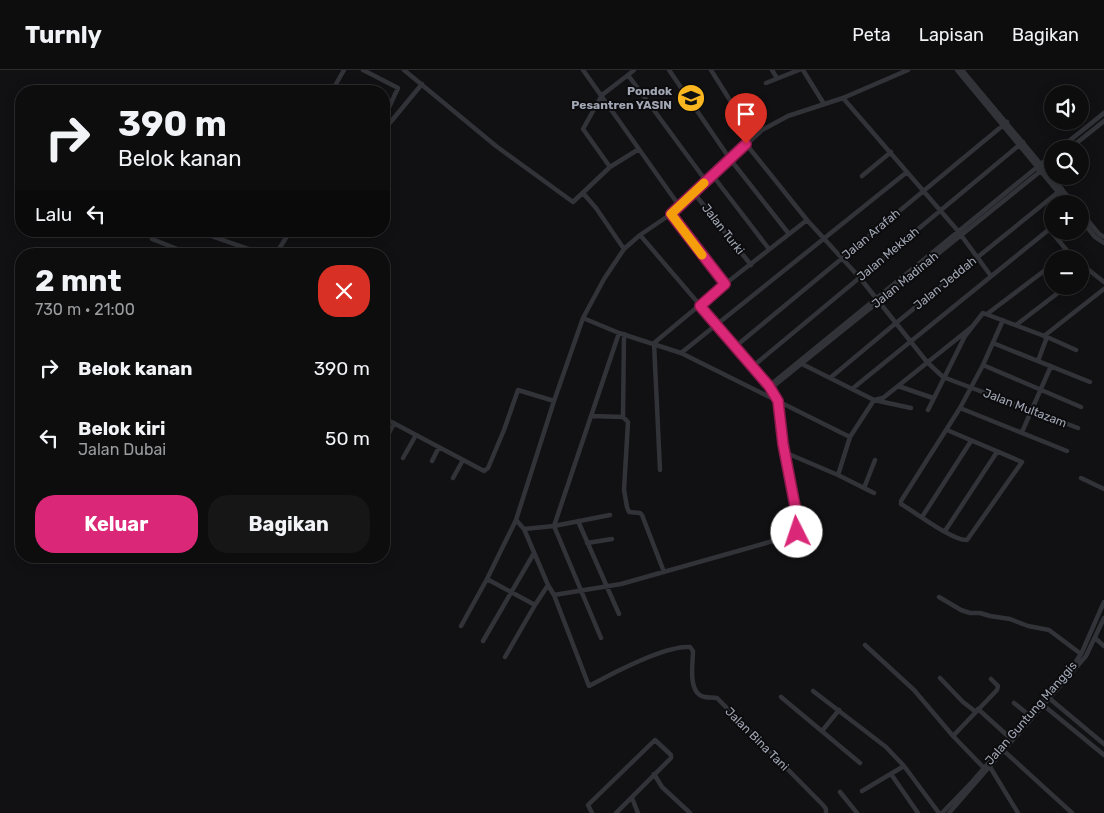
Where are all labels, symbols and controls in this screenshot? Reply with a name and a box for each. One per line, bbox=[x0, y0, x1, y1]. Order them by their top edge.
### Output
text: Turnly bbox=[25, 21, 102, 49]
text: Peta bbox=[852, 24, 891, 46]
text: Lapisan bbox=[919, 24, 984, 46]
text: Bagikan bbox=[1012, 24, 1079, 46]
school or university icon: Pondok Pesantren YASIN bbox=[676, 83, 706, 113]
place label: Pondok Pesantren YASIN bbox=[571, 84, 672, 112]
map controls bbox=[1044, 85, 1089, 295]
button: sound bbox=[1044, 85, 1089, 130]
pin bbox=[725, 93, 767, 144]
icon: arrive bbox=[732, 100, 760, 128]
text: 390 m bbox=[118, 103, 227, 145]
icon: right bbox=[35, 105, 100, 170]
button: search bbox=[1044, 140, 1089, 185]
text: Belok kanan bbox=[118, 145, 242, 172]
button: + bbox=[1044, 195, 1089, 240]
icon: left bbox=[82, 200, 110, 228]
street label: Jalan Turki bbox=[699, 201, 747, 257]
text: Lalu bbox=[35, 203, 72, 226]
street label: Jalan Arafah bbox=[839, 206, 903, 262]
street label: Jalan Mekkah bbox=[854, 224, 922, 284]
street label: Jalan Madinah bbox=[869, 249, 941, 311]
button: − bbox=[1044, 250, 1089, 295]
street label: Jalan Jeddah bbox=[911, 253, 979, 313]
text: 2 mnt bbox=[35, 263, 122, 299]
button: close bbox=[318, 265, 370, 317]
text: 730 m · 21:00 bbox=[35, 300, 135, 319]
icon: right bbox=[35, 354, 63, 382]
text: Belok kanan bbox=[78, 357, 193, 380]
text: 390 m bbox=[314, 357, 370, 380]
street label: Jalan Multazam bbox=[981, 386, 1069, 430]
text: Belok kiri bbox=[78, 417, 165, 440]
icon: left bbox=[35, 424, 63, 452]
text: 50 m bbox=[325, 427, 370, 450]
text: Jalan Dubai bbox=[78, 440, 166, 459]
button: Keluar bbox=[35, 495, 198, 553]
button: Bagikan bbox=[208, 495, 370, 553]
position arrow bbox=[770, 505, 822, 557]
street label: Jalan Guntung Manggis bbox=[982, 658, 1080, 768]
street label: Jalan Bina Tani bbox=[722, 704, 792, 774]

